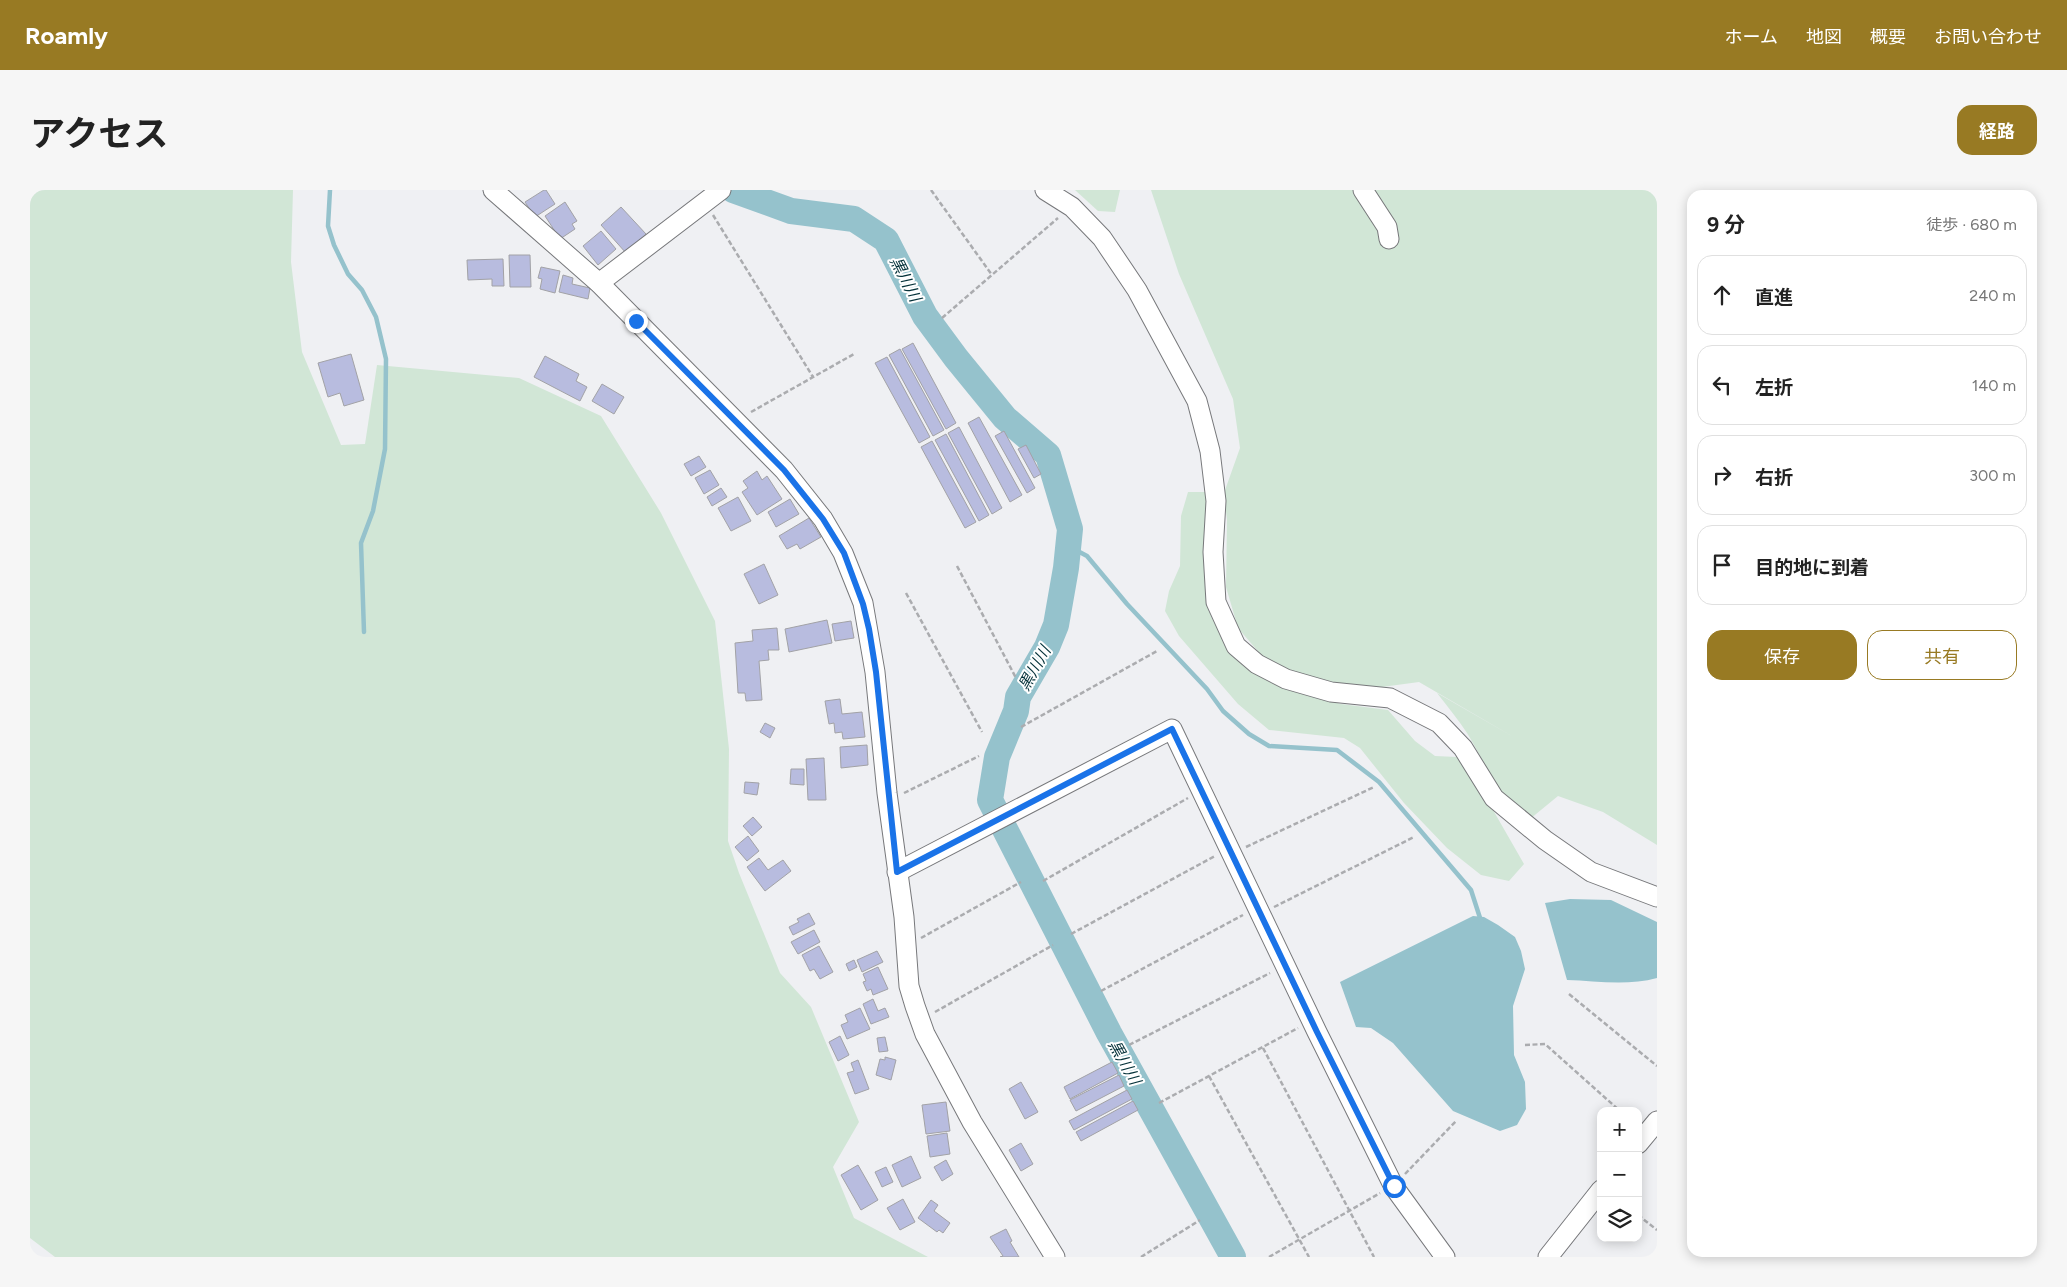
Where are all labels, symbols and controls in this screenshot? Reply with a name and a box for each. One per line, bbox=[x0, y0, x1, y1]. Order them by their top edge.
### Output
text: Roamly bbox=[25, 21, 108, 50]
text: ホーム bbox=[1725, 26, 1778, 48]
text: 地図 bbox=[1806, 26, 1842, 48]
text: 概要 bbox=[1870, 26, 1906, 48]
text: お問い合わせ bbox=[1934, 26, 2042, 48]
button: 経路 bbox=[1957, 105, 2037, 155]
text: アクセス bbox=[30, 113, 168, 155]
text: 9 分 bbox=[1707, 212, 1745, 237]
text: 徒歩 · 680 m bbox=[1926, 215, 2017, 234]
water label: 黒川川 bbox=[886, 254, 926, 307]
icon: ahead bbox=[1708, 281, 1736, 309]
text: 直進 bbox=[1755, 286, 1793, 309]
text: 240 m bbox=[1969, 286, 2016, 305]
route end bbox=[625, 310, 648, 333]
icon: left bbox=[1708, 371, 1736, 399]
text: 左折 bbox=[1755, 376, 1793, 399]
text: 140 m bbox=[1972, 376, 2016, 395]
icon: right bbox=[1708, 461, 1736, 489]
text: 右折 bbox=[1755, 466, 1793, 489]
text: 300 m bbox=[1969, 466, 2016, 485]
icon: arrive bbox=[1708, 551, 1736, 579]
text: 目的地に到着 bbox=[1755, 556, 1869, 579]
button: 保存 bbox=[1707, 630, 1857, 680]
button: 共有 bbox=[1867, 630, 2017, 680]
water label: 黒川川 bbox=[1014, 641, 1055, 694]
water label: 黒川川 bbox=[1105, 1037, 1145, 1090]
map controls bbox=[1597, 1107, 1642, 1242]
button: + bbox=[1597, 1107, 1642, 1152]
button: − bbox=[1597, 1152, 1642, 1197]
route start bbox=[1383, 1175, 1406, 1198]
button: layers bbox=[1597, 1197, 1642, 1242]

